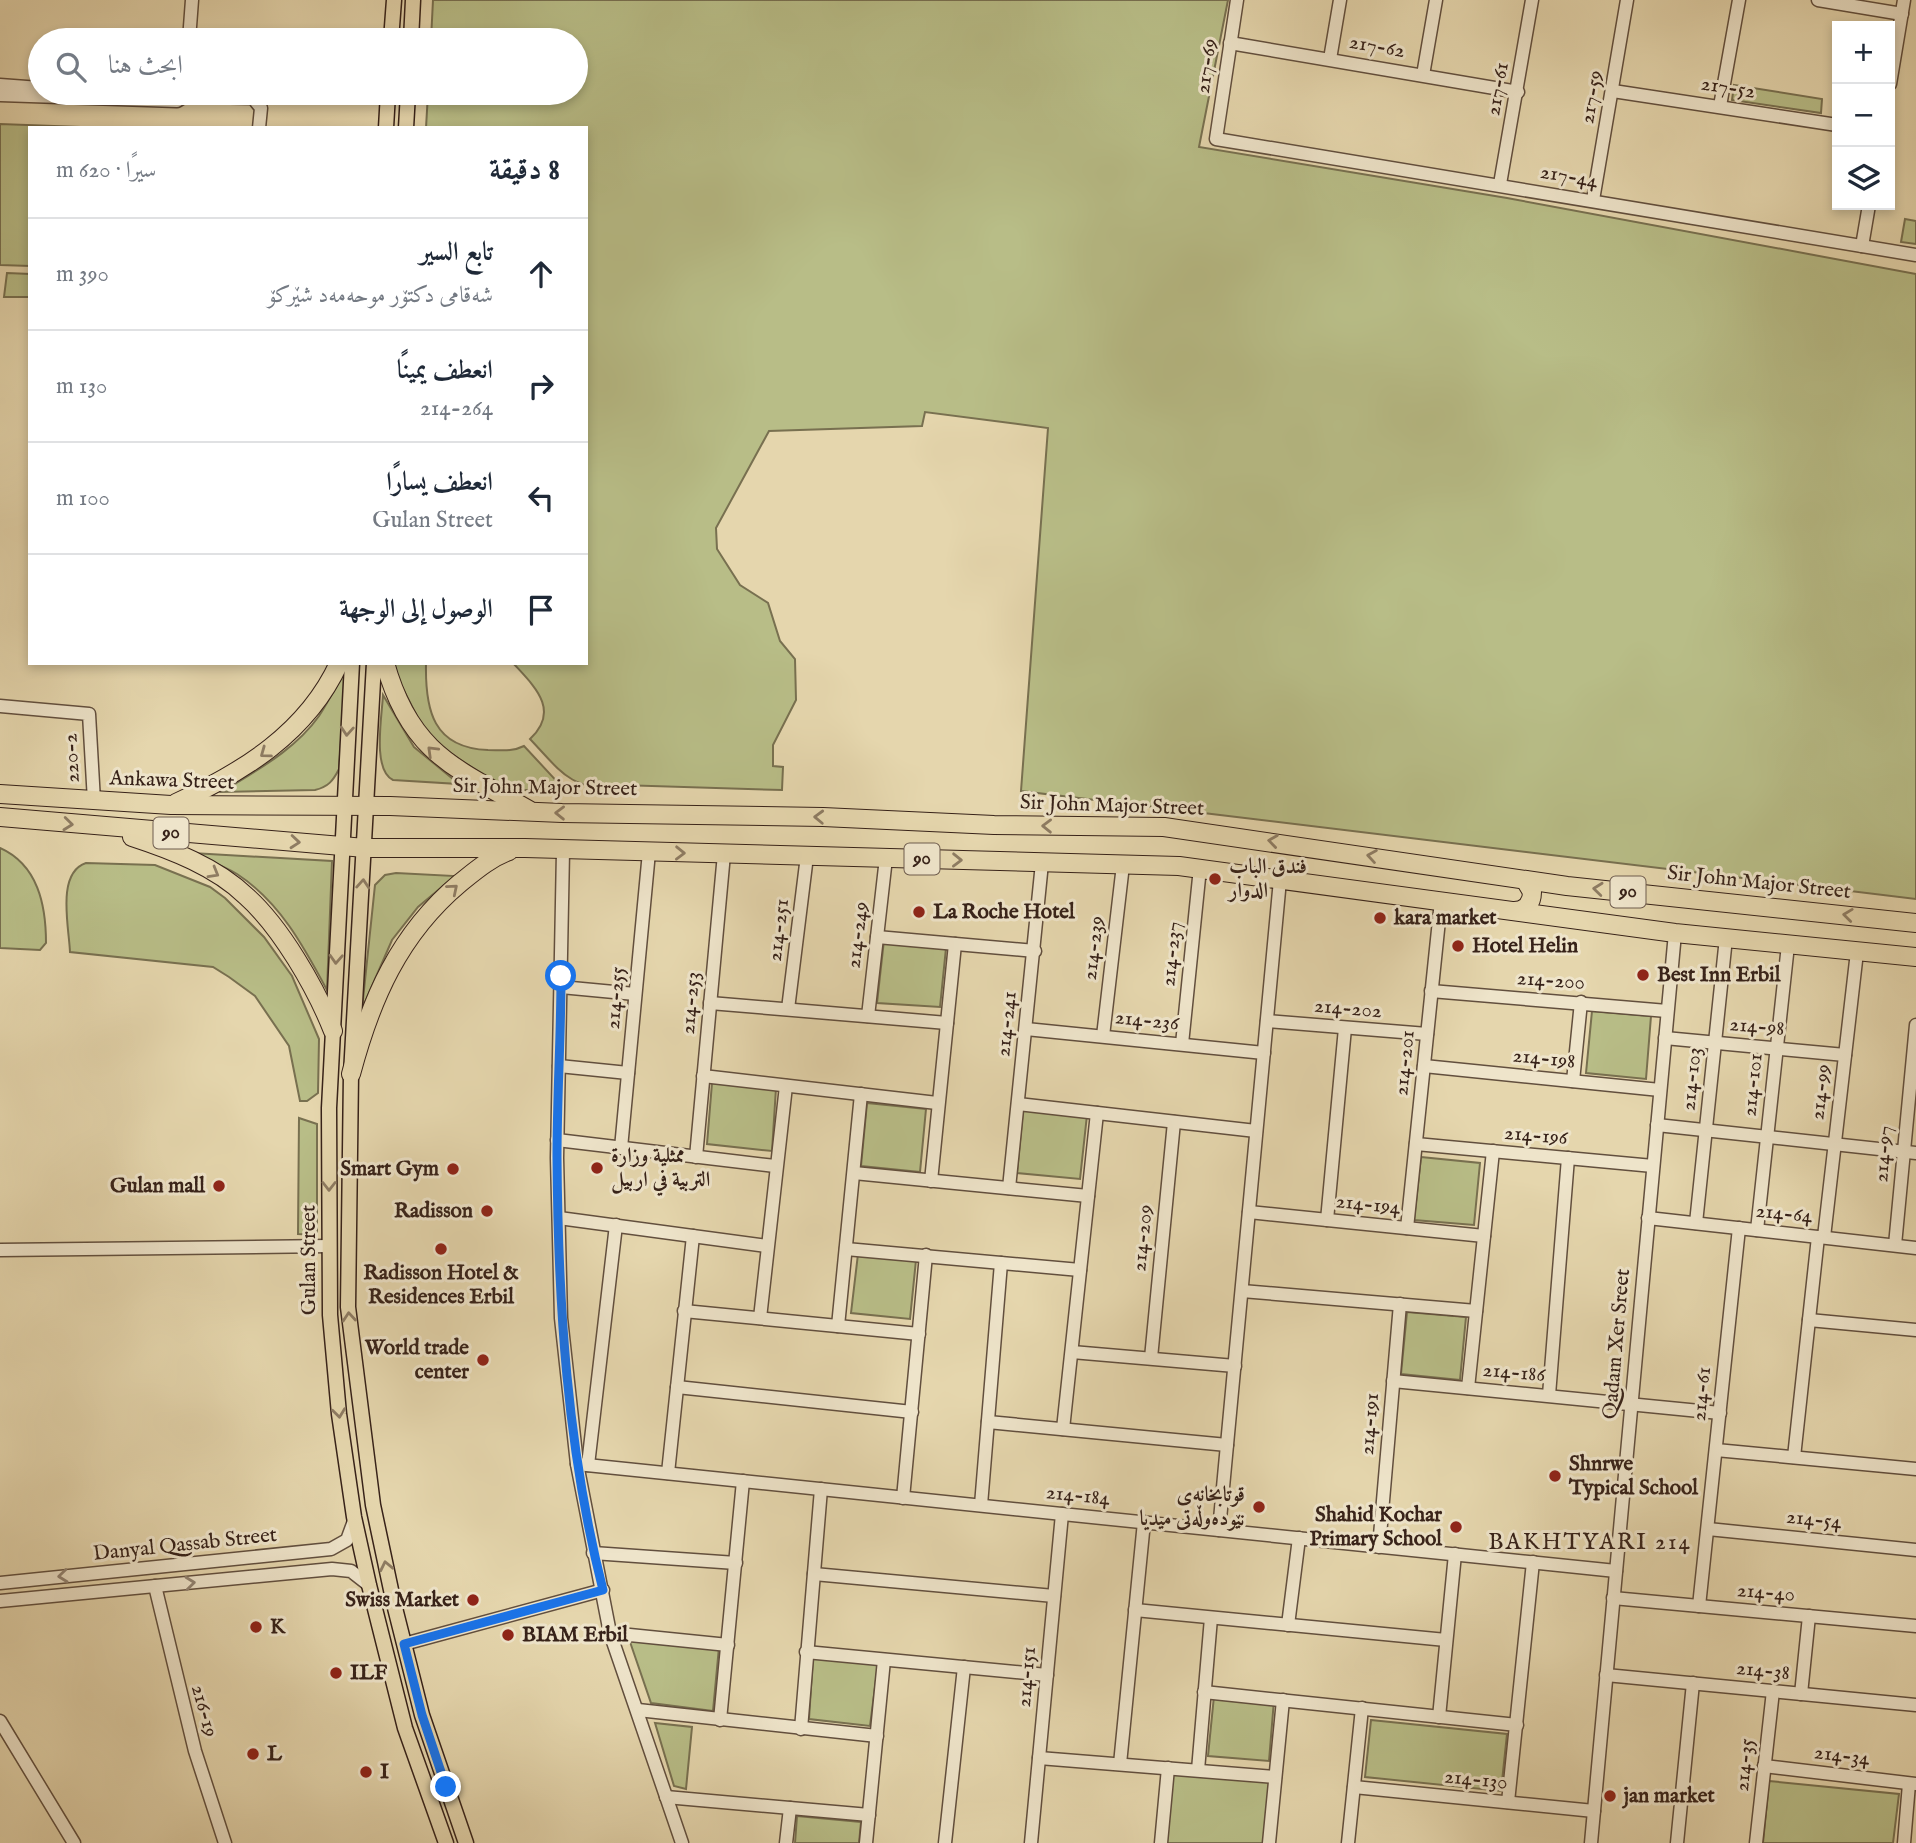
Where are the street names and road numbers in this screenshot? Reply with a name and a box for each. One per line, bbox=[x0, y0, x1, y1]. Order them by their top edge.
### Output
street label: 217-62 bbox=[1347, 29, 1407, 65]
street label: 217-69 bbox=[1190, 37, 1224, 95]
street label: 217-61 bbox=[1480, 60, 1516, 118]
street label: 217-59 bbox=[1574, 68, 1610, 126]
street label: 217-52 bbox=[1699, 70, 1757, 106]
street label: 217-44 bbox=[1538, 159, 1601, 195]
street label: 220-2 bbox=[57, 732, 87, 783]
street label: Ankawa Street bbox=[108, 765, 235, 797]
street label: Sir John Major Street bbox=[453, 773, 637, 803]
street label: Sir John Major Street bbox=[1019, 789, 1205, 823]
road number: 90 bbox=[154, 818, 188, 848]
road number: 90 bbox=[904, 844, 940, 874]
street label: Sir John Major Street bbox=[1666, 860, 1852, 906]
road number: 90 bbox=[1610, 876, 1646, 908]
street label: 214-251 bbox=[762, 897, 796, 963]
street label: 214-249 bbox=[841, 900, 875, 970]
street label: 214-239 bbox=[1077, 914, 1111, 982]
street label: 214-237 bbox=[1155, 920, 1189, 988]
street label: 214-255 bbox=[600, 965, 632, 1030]
street label: 214-200 bbox=[1516, 965, 1586, 997]
street label: 214-253 bbox=[675, 970, 707, 1036]
street label: 214-241 bbox=[990, 990, 1024, 1058]
street label: 214-202 bbox=[1313, 993, 1383, 1025]
street label: 214-236 bbox=[1114, 1004, 1182, 1038]
street label: 214-98 bbox=[1728, 1011, 1786, 1043]
street label: 214-201 bbox=[1388, 1029, 1422, 1097]
street label: 214-198 bbox=[1511, 1042, 1577, 1076]
street label: 214-103 bbox=[1675, 1046, 1709, 1112]
street label: 214-101 bbox=[1736, 1052, 1770, 1118]
street label: 214-99 bbox=[1804, 1063, 1838, 1121]
street label: 214-196 bbox=[1503, 1120, 1570, 1152]
street label: 214-97 bbox=[1868, 1125, 1900, 1183]
street label: 214-194 bbox=[1334, 1188, 1402, 1222]
street label: 214-64 bbox=[1754, 1198, 1814, 1230]
street label: 214-209 bbox=[1126, 1203, 1160, 1273]
street label: Gulan Street bbox=[296, 1205, 323, 1315]
street label: Qadam Xer Sreet bbox=[1597, 1268, 1637, 1420]
street label: 214-186 bbox=[1482, 1357, 1548, 1389]
street label: 214-61 bbox=[1686, 1366, 1718, 1422]
street label: 214-191 bbox=[1354, 1392, 1386, 1456]
street label: 214-184 bbox=[1045, 1479, 1112, 1513]
street label: 214-54 bbox=[1785, 1504, 1844, 1536]
street label: Danyal Qassab Street bbox=[92, 1522, 278, 1568]
street label: 214-40 bbox=[1736, 1577, 1796, 1609]
street label: 214-151 bbox=[1011, 1645, 1043, 1709]
street label: 214-38 bbox=[1735, 1655, 1791, 1687]
street label: 216-19 bbox=[184, 1682, 224, 1740]
street label: 214-35 bbox=[1729, 1737, 1761, 1793]
street label: 214-34 bbox=[1813, 1739, 1872, 1773]
street label: 214-130 bbox=[1443, 1763, 1509, 1797]

